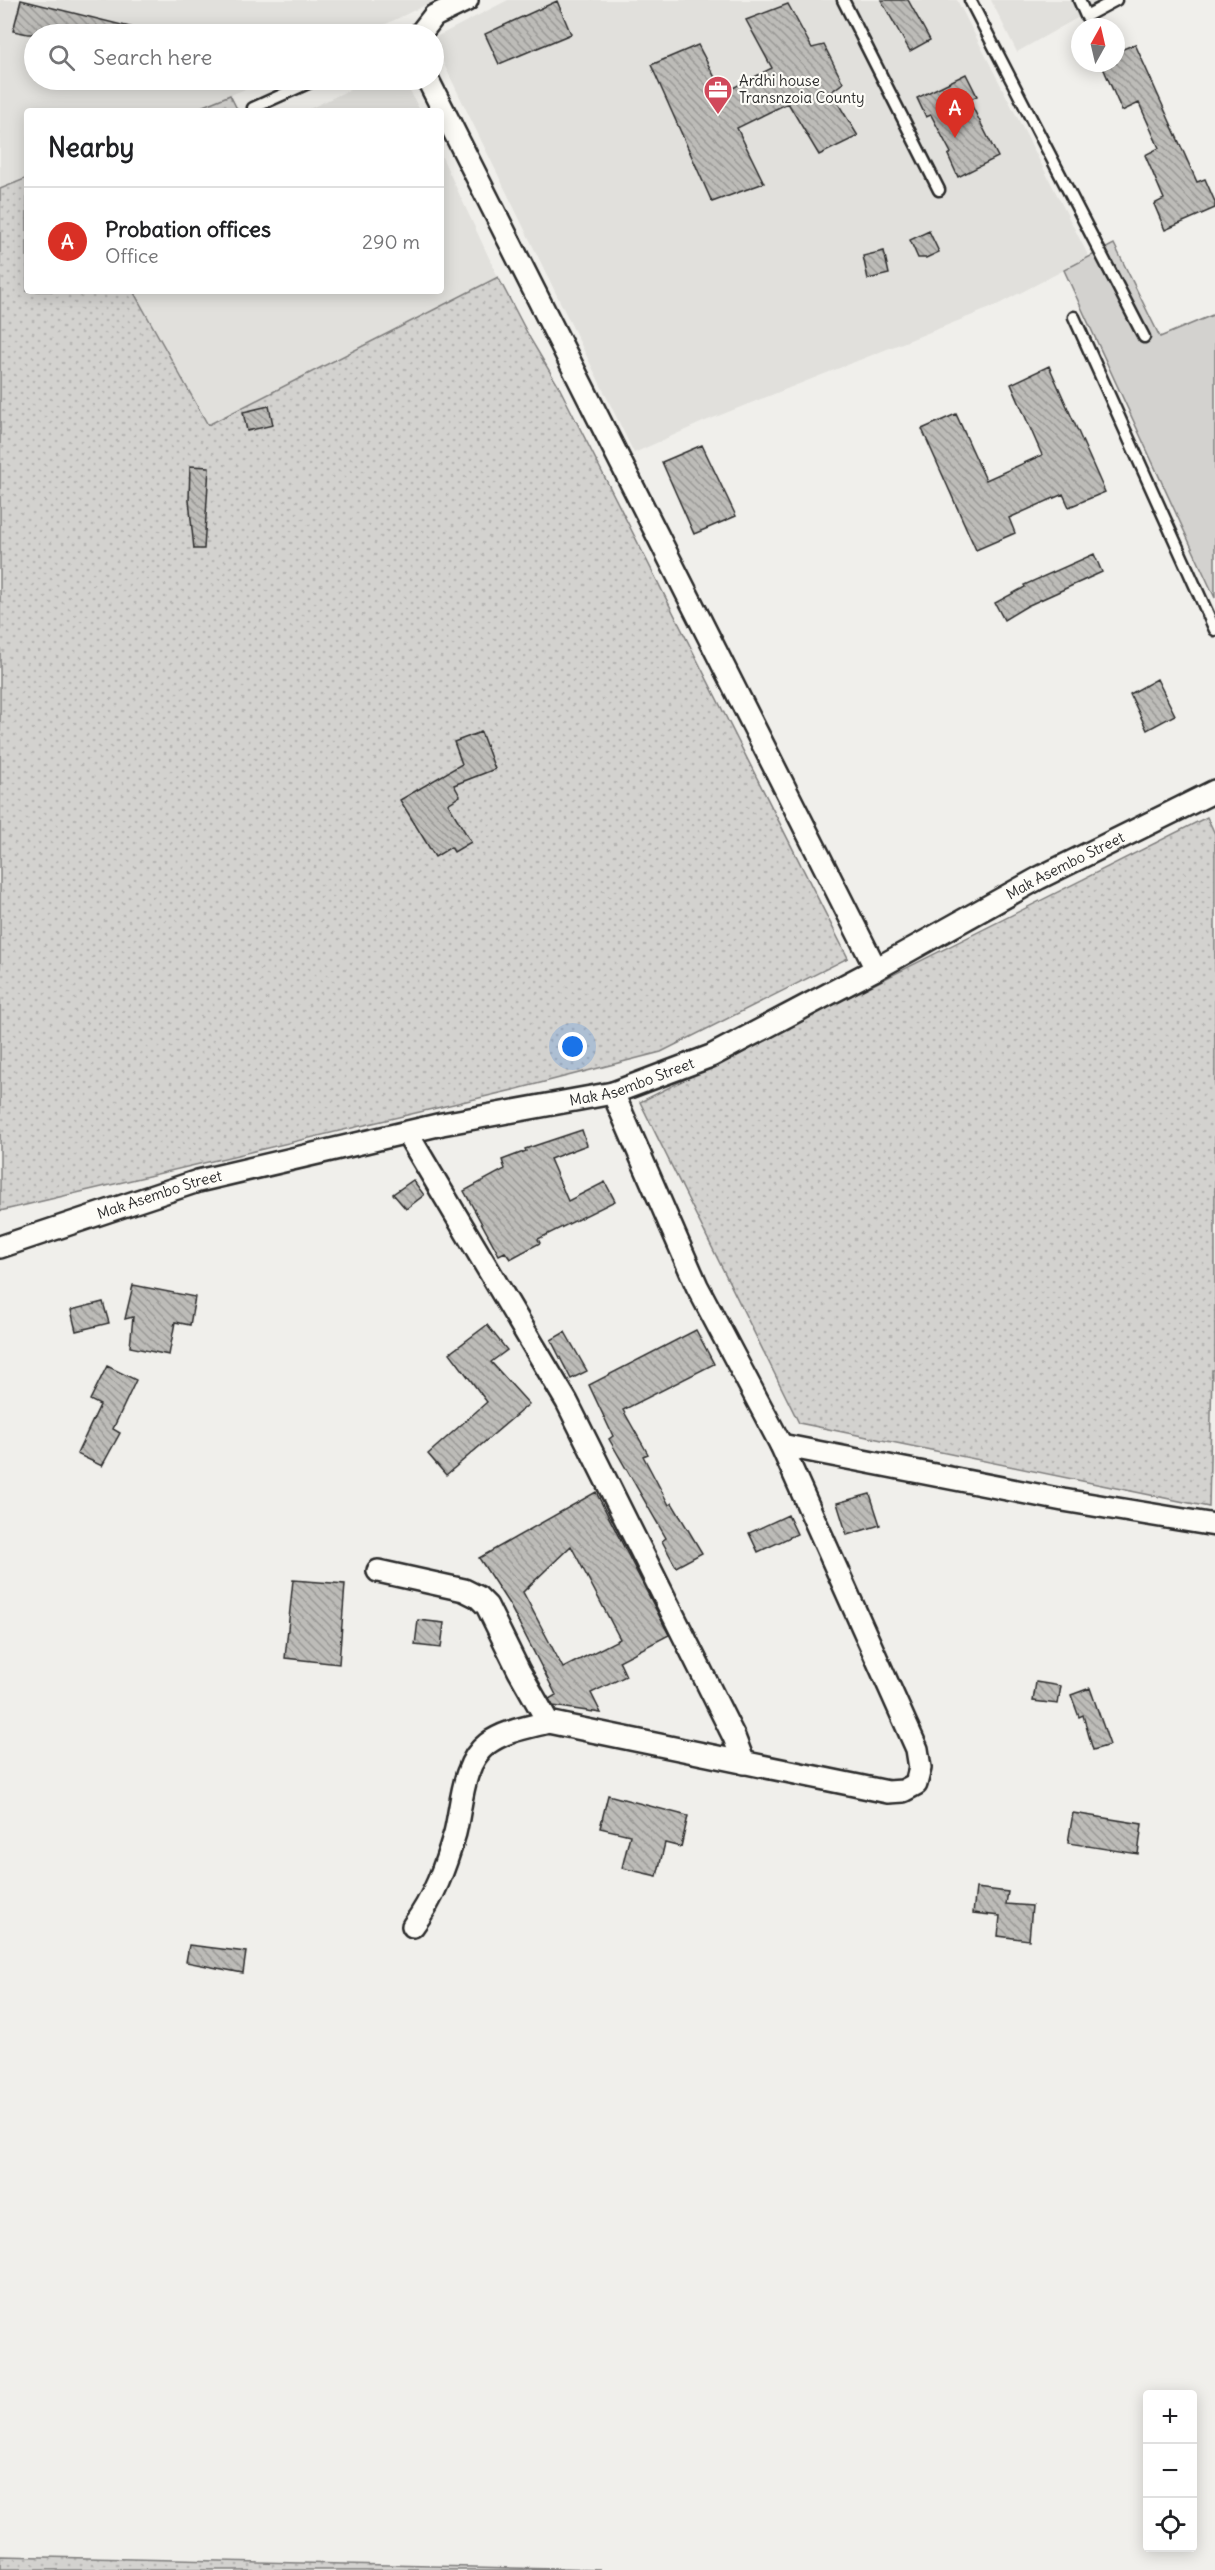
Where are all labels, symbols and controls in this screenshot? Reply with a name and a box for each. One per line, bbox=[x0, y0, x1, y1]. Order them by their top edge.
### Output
north arrow bbox=[1071, 18, 1125, 72]
search box bbox=[24, 24, 444, 90]
icon: search bbox=[45, 41, 78, 74]
text: Search here bbox=[93, 43, 212, 71]
place label: Ardhi house Transnzoia County bbox=[739, 71, 865, 107]
office icon: Ardhi house Transnzoia County bbox=[702, 74, 734, 116]
pin: A bbox=[936, 88, 974, 138]
text: Nearby bbox=[48, 131, 134, 164]
text: Probation offices bbox=[105, 215, 271, 243]
text: A bbox=[61, 229, 74, 254]
text: 290 m bbox=[362, 229, 420, 254]
text: Office bbox=[105, 243, 159, 268]
street label: Mak Asembo Street bbox=[1003, 827, 1127, 903]
your location bbox=[558, 1032, 587, 1061]
street label: Mak Asembo Street bbox=[568, 1053, 697, 1110]
street label: Mak Asembo Street bbox=[95, 1166, 224, 1223]
map controls bbox=[1143, 2390, 1197, 2552]
button: + bbox=[1143, 2390, 1197, 2444]
button: − bbox=[1143, 2444, 1197, 2498]
button: locate bbox=[1143, 2498, 1197, 2552]

